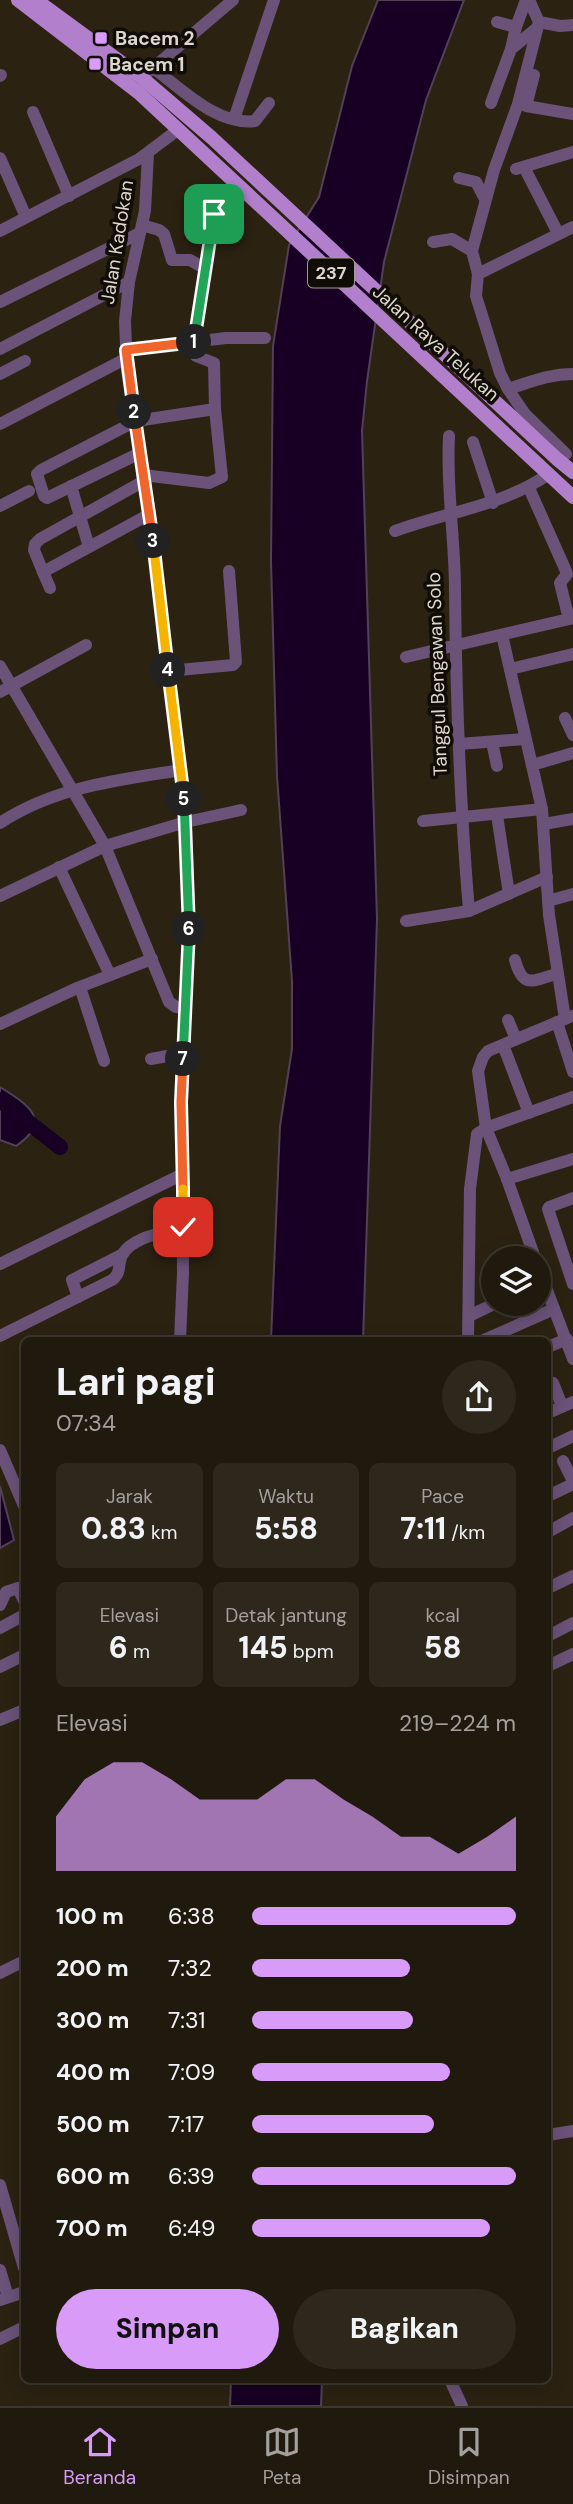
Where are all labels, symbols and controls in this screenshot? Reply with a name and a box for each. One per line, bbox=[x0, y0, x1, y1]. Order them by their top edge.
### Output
place label: Bacem 2 bbox=[115, 26, 195, 51]
marker: Bacem 2 bbox=[93, 30, 109, 46]
place label: Bacem 1 bbox=[109, 52, 185, 77]
marker: Bacem 1 bbox=[87, 56, 103, 72]
street label: Jalan Kadokan bbox=[95, 178, 139, 306]
pin bbox=[184, 184, 244, 244]
icon: arrive bbox=[195, 195, 233, 233]
road number: 237 bbox=[308, 258, 354, 288]
street label: Jalan Raya Telukan bbox=[367, 279, 505, 407]
pin: 1 bbox=[176, 324, 212, 360]
text: 1 bbox=[190, 329, 197, 354]
pin: 2 bbox=[116, 394, 152, 430]
text: 2 bbox=[128, 399, 139, 424]
pin: 3 bbox=[136, 524, 170, 558]
text: 3 bbox=[147, 528, 158, 553]
street label: Tanggul Bengawan Solo bbox=[421, 572, 453, 776]
pin: 4 bbox=[150, 652, 186, 688]
text: 4 bbox=[161, 657, 174, 682]
pin: 5 bbox=[166, 782, 202, 816]
text: 5 bbox=[178, 786, 189, 811]
pin: 6 bbox=[172, 912, 206, 946]
text: 6 bbox=[182, 916, 195, 941]
pin: 7 bbox=[166, 1042, 200, 1076]
text: 7 bbox=[177, 1046, 188, 1071]
pin bbox=[153, 1197, 213, 1257]
icon: check bbox=[164, 1208, 202, 1246]
map controls bbox=[481, 1246, 551, 1316]
button: layers bbox=[481, 1246, 551, 1316]
text: Lari pagi bbox=[56, 1357, 216, 1407]
button: share bbox=[442, 1360, 516, 1434]
text: 07:34 bbox=[56, 1408, 116, 1438]
text: Jarak bbox=[106, 1484, 153, 1509]
text: Waktu bbox=[258, 1484, 314, 1509]
text: Pace bbox=[421, 1484, 464, 1509]
text: 0.83 bbox=[81, 1509, 146, 1548]
text: 5:58 bbox=[254, 1509, 318, 1548]
text: 7:11 bbox=[400, 1509, 446, 1548]
text: km bbox=[146, 1520, 178, 1545]
text: /km bbox=[446, 1520, 485, 1545]
text: Elevasi bbox=[100, 1603, 159, 1628]
text: Detak jantung bbox=[225, 1603, 347, 1628]
text: kcal bbox=[425, 1603, 460, 1628]
text: 6 bbox=[109, 1628, 128, 1667]
text: 145 bbox=[238, 1628, 288, 1667]
text: 58 bbox=[424, 1628, 462, 1667]
text: m bbox=[128, 1639, 150, 1664]
text: bpm bbox=[288, 1639, 334, 1664]
text: Elevasi bbox=[56, 1708, 128, 1738]
text: 219–224 m bbox=[399, 1708, 516, 1738]
text: 100 m bbox=[56, 1901, 124, 1931]
text: 6:38 bbox=[168, 1901, 215, 1931]
text: 200 m bbox=[56, 1953, 129, 1983]
text: 7:32 bbox=[168, 1953, 212, 1983]
text: 300 m bbox=[56, 2005, 129, 2035]
text: 7:31 bbox=[168, 2005, 205, 2035]
text: 400 m bbox=[56, 2057, 130, 2087]
text: 7:09 bbox=[168, 2057, 215, 2087]
text: 500 m bbox=[56, 2109, 130, 2139]
text: 7:17 bbox=[168, 2109, 204, 2139]
text: 600 m bbox=[56, 2161, 130, 2191]
text: 6:39 bbox=[168, 2161, 214, 2191]
text: 700 m bbox=[56, 2213, 128, 2243]
text: 6:49 bbox=[168, 2213, 216, 2243]
button: Simpan bbox=[56, 2289, 279, 2369]
button: Bagikan bbox=[293, 2289, 516, 2369]
tab: Beranda bbox=[63, 2423, 136, 2490]
tab: Peta bbox=[263, 2423, 301, 2490]
tab: Disimpan bbox=[428, 2423, 510, 2490]

